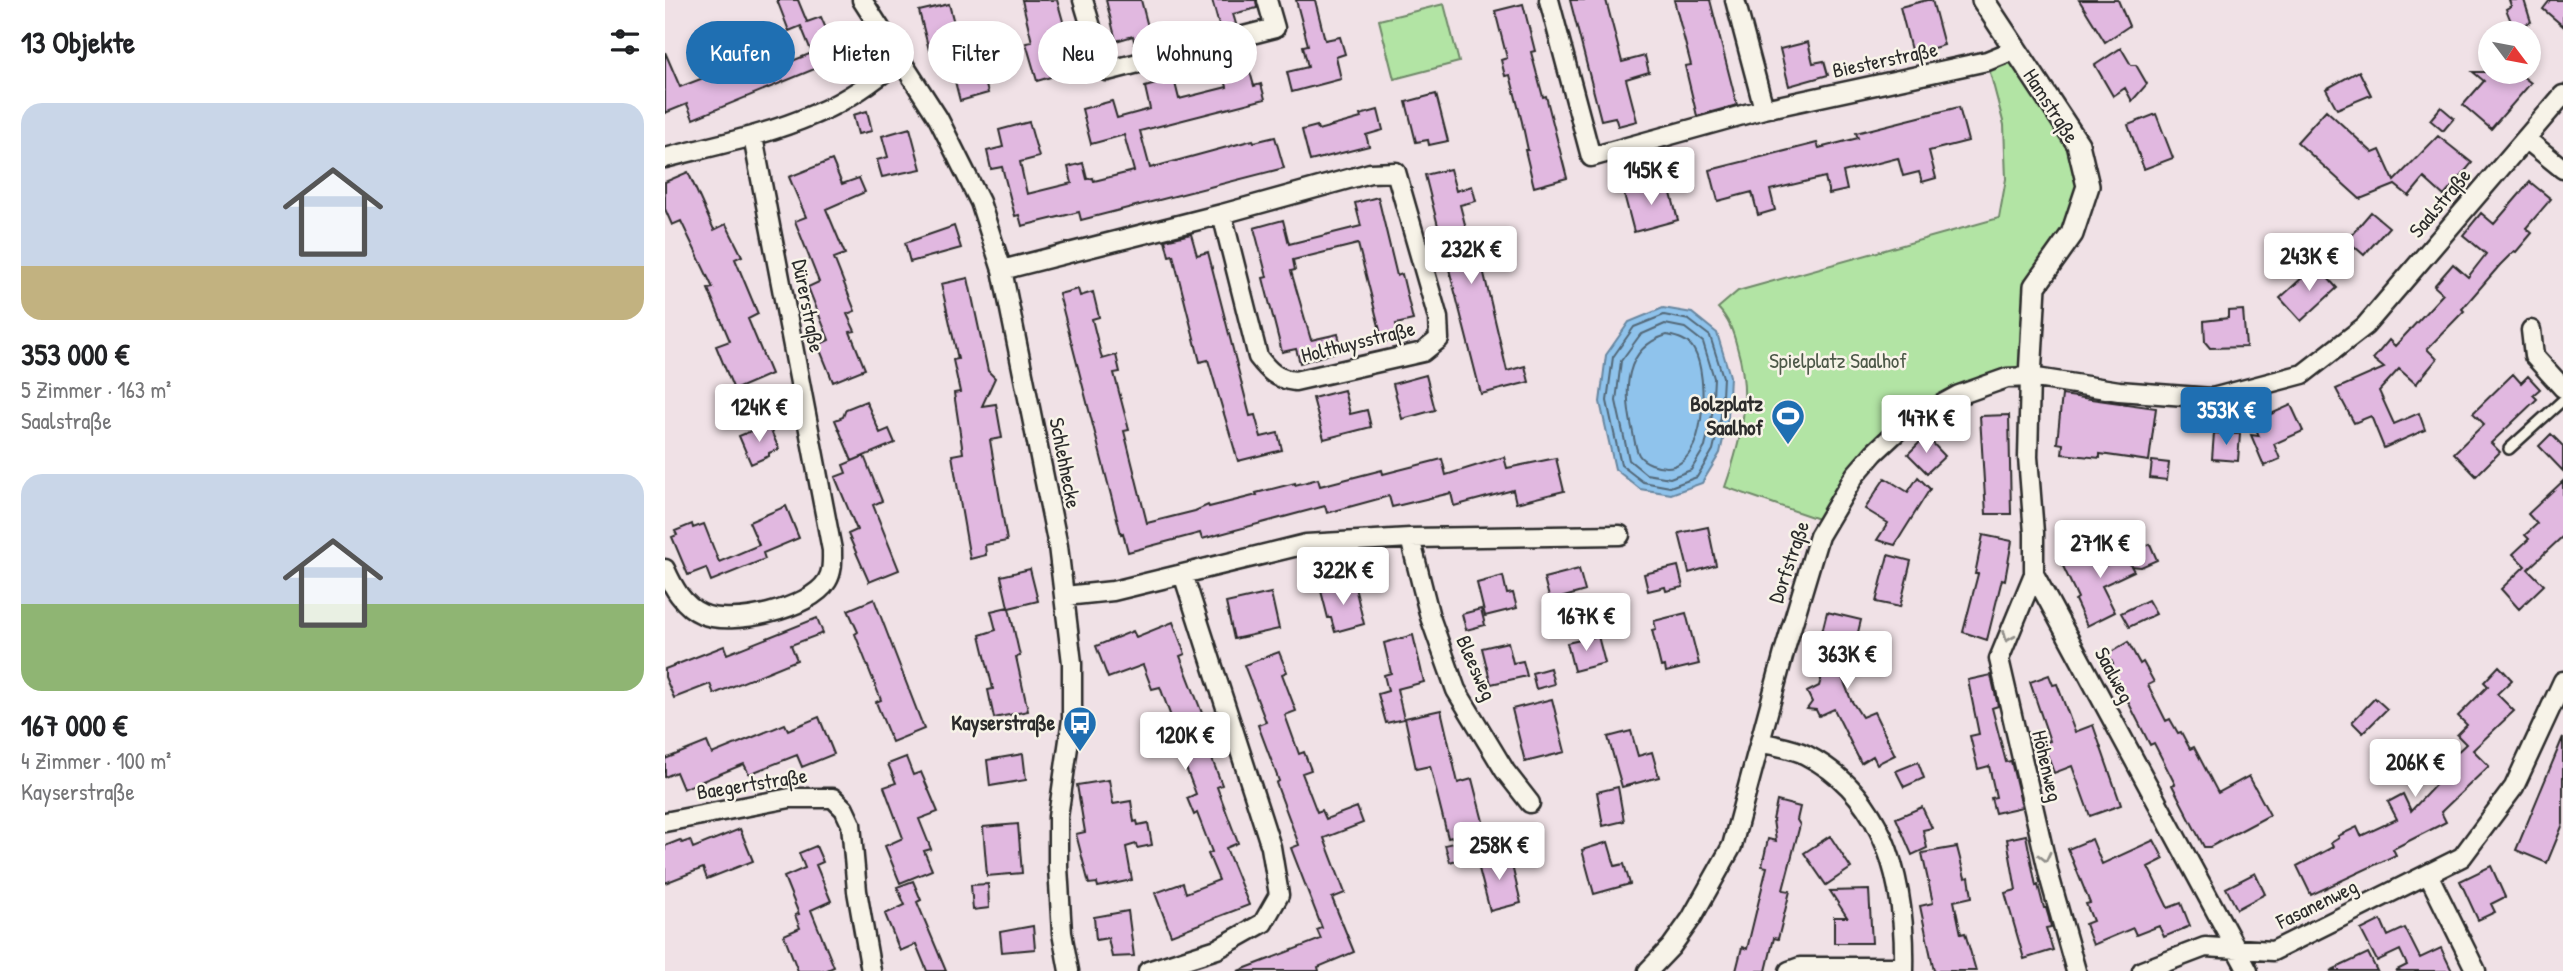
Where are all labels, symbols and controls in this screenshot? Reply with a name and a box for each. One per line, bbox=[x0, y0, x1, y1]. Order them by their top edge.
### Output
chip: Kaufen bbox=[686, 21, 795, 84]
chip: Mieten bbox=[809, 21, 914, 84]
chip: Filter bbox=[928, 21, 1024, 84]
chip: Neu bbox=[1038, 21, 1118, 84]
chip: Wohnung bbox=[1132, 21, 1257, 84]
north arrow bbox=[2478, 21, 2541, 84]
map controls bbox=[2478, 21, 2541, 84]
text: 13 Objekte bbox=[21, 22, 135, 62]
icon: filters bbox=[606, 23, 644, 61]
street label: Biesterstraße bbox=[1830, 34, 1940, 85]
street label: Hamstraße bbox=[2017, 63, 2086, 149]
pin: 145K € bbox=[1594, 148, 1708, 207]
icon: home bbox=[270, 149, 396, 275]
text: 145K € bbox=[1623, 154, 1679, 185]
street label: Saalstraße bbox=[2402, 162, 2477, 244]
pin: 232K € bbox=[1414, 226, 1528, 286]
text: 232K € bbox=[1441, 233, 1501, 264]
pin: 243K € bbox=[2252, 233, 2366, 293]
text: 243K € bbox=[2280, 240, 2338, 271]
street label: Dürerstraße bbox=[785, 257, 832, 355]
street label: Holthuysstraße bbox=[1298, 313, 1418, 370]
text: 353 000 € bbox=[21, 334, 129, 374]
park label: Spielplatz Saalhof bbox=[1769, 346, 1907, 375]
text: 5 Zimmer · 163 m² bbox=[21, 374, 171, 405]
pin: 124K € bbox=[702, 384, 816, 444]
pin: 353K € bbox=[2169, 388, 2283, 447]
place label: Bolzplatz Saalhof bbox=[1690, 389, 1763, 442]
text: 124K € bbox=[731, 391, 787, 422]
text: 353K € bbox=[2197, 394, 2255, 425]
pin: 147K € bbox=[1869, 396, 1983, 455]
sports icon: Bolzplatz Saalhof bbox=[1769, 397, 1807, 446]
text: 147K € bbox=[1898, 402, 1954, 433]
text: Saalstraße bbox=[21, 405, 112, 436]
street label: Schlehhecke bbox=[1043, 415, 1088, 511]
street label: Dorfstraße bbox=[1761, 517, 1816, 607]
icon: home bbox=[270, 520, 396, 646]
pin: 271K € bbox=[2043, 520, 2157, 580]
text: 271K € bbox=[2071, 527, 2129, 558]
pin: 322K € bbox=[1286, 548, 1400, 607]
text: 322K € bbox=[1313, 554, 1373, 585]
pin: 167K € bbox=[1529, 594, 1643, 653]
text: 167K € bbox=[1557, 600, 1615, 631]
one-way arrow bbox=[2002, 630, 2016, 642]
street label: Bleesweg bbox=[1449, 631, 1504, 705]
pin: 363K € bbox=[1790, 632, 1904, 691]
text: 363K € bbox=[1818, 638, 1876, 669]
street label: Saalweg bbox=[2088, 642, 2141, 708]
bus stop icon: Kayserstraße bbox=[1061, 704, 1099, 753]
text: 167 000 € bbox=[21, 705, 127, 745]
place label: Kayserstraße bbox=[951, 708, 1056, 738]
pin: 120K € bbox=[1128, 712, 1242, 772]
text: 120K € bbox=[1156, 719, 1214, 750]
street label: Höhenweg bbox=[2025, 727, 2070, 804]
pin: 206K € bbox=[2358, 740, 2472, 799]
text: 4 Zimmer · 100 m² bbox=[21, 745, 171, 776]
text: 206K € bbox=[2386, 746, 2444, 777]
street label: Baegertstraße bbox=[695, 760, 809, 807]
text: Kayserstraße bbox=[21, 776, 135, 807]
pin: 258K € bbox=[1442, 822, 1556, 882]
text: 258K € bbox=[1470, 829, 1528, 860]
one-way arrow bbox=[2037, 851, 2051, 863]
street label: Fasanenweg bbox=[2270, 871, 2362, 936]

